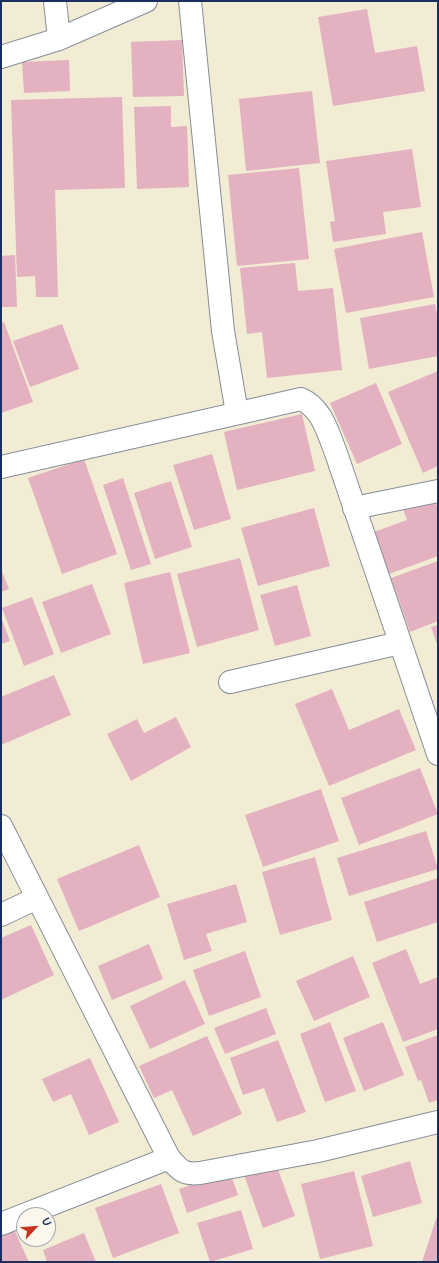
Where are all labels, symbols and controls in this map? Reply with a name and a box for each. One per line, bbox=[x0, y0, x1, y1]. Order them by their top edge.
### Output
north arrow bbox=[16, 1207, 56, 1247]
text: U bbox=[39, 1216, 54, 1228]

